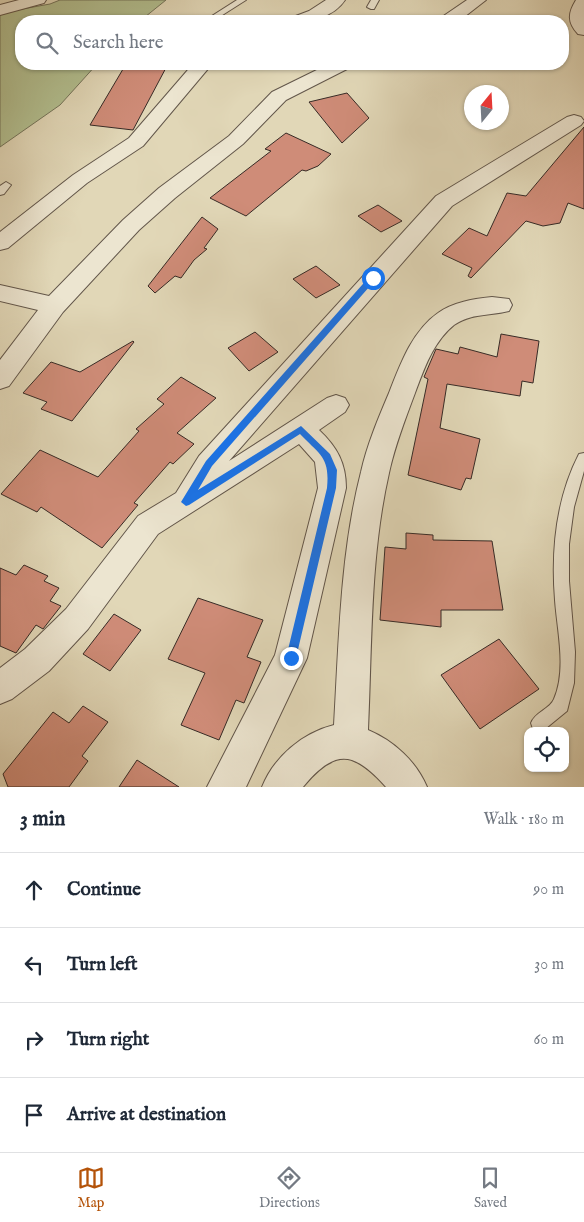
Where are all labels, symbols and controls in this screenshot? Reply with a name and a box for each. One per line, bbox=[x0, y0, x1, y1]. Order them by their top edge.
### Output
search box bbox=[15, 15, 569, 70]
icon: search bbox=[33, 29, 61, 57]
text: Search here bbox=[73, 31, 164, 55]
north arrow bbox=[464, 85, 509, 130]
route start bbox=[362, 267, 385, 290]
route end bbox=[280, 647, 303, 670]
map controls bbox=[524, 727, 569, 772]
button: locate bbox=[524, 727, 569, 772]
text: 3 min bbox=[20, 806, 65, 833]
text: Walk · 180 m bbox=[483, 810, 564, 830]
icon: ahead bbox=[20, 876, 48, 904]
text: Continue bbox=[67, 878, 141, 902]
text: 90 m bbox=[533, 880, 564, 900]
icon: left bbox=[20, 951, 48, 979]
text: Turn left bbox=[67, 953, 138, 977]
text: 30 m bbox=[534, 955, 564, 975]
icon: right bbox=[20, 1026, 48, 1054]
text: Turn right bbox=[67, 1028, 149, 1052]
text: 60 m bbox=[534, 1030, 564, 1050]
icon: arrive bbox=[20, 1101, 48, 1129]
text: Arrive at destination bbox=[67, 1103, 226, 1127]
tab: Map bbox=[77, 1164, 105, 1212]
tab: Directions bbox=[259, 1164, 320, 1212]
tab: Saved bbox=[474, 1164, 507, 1212]

